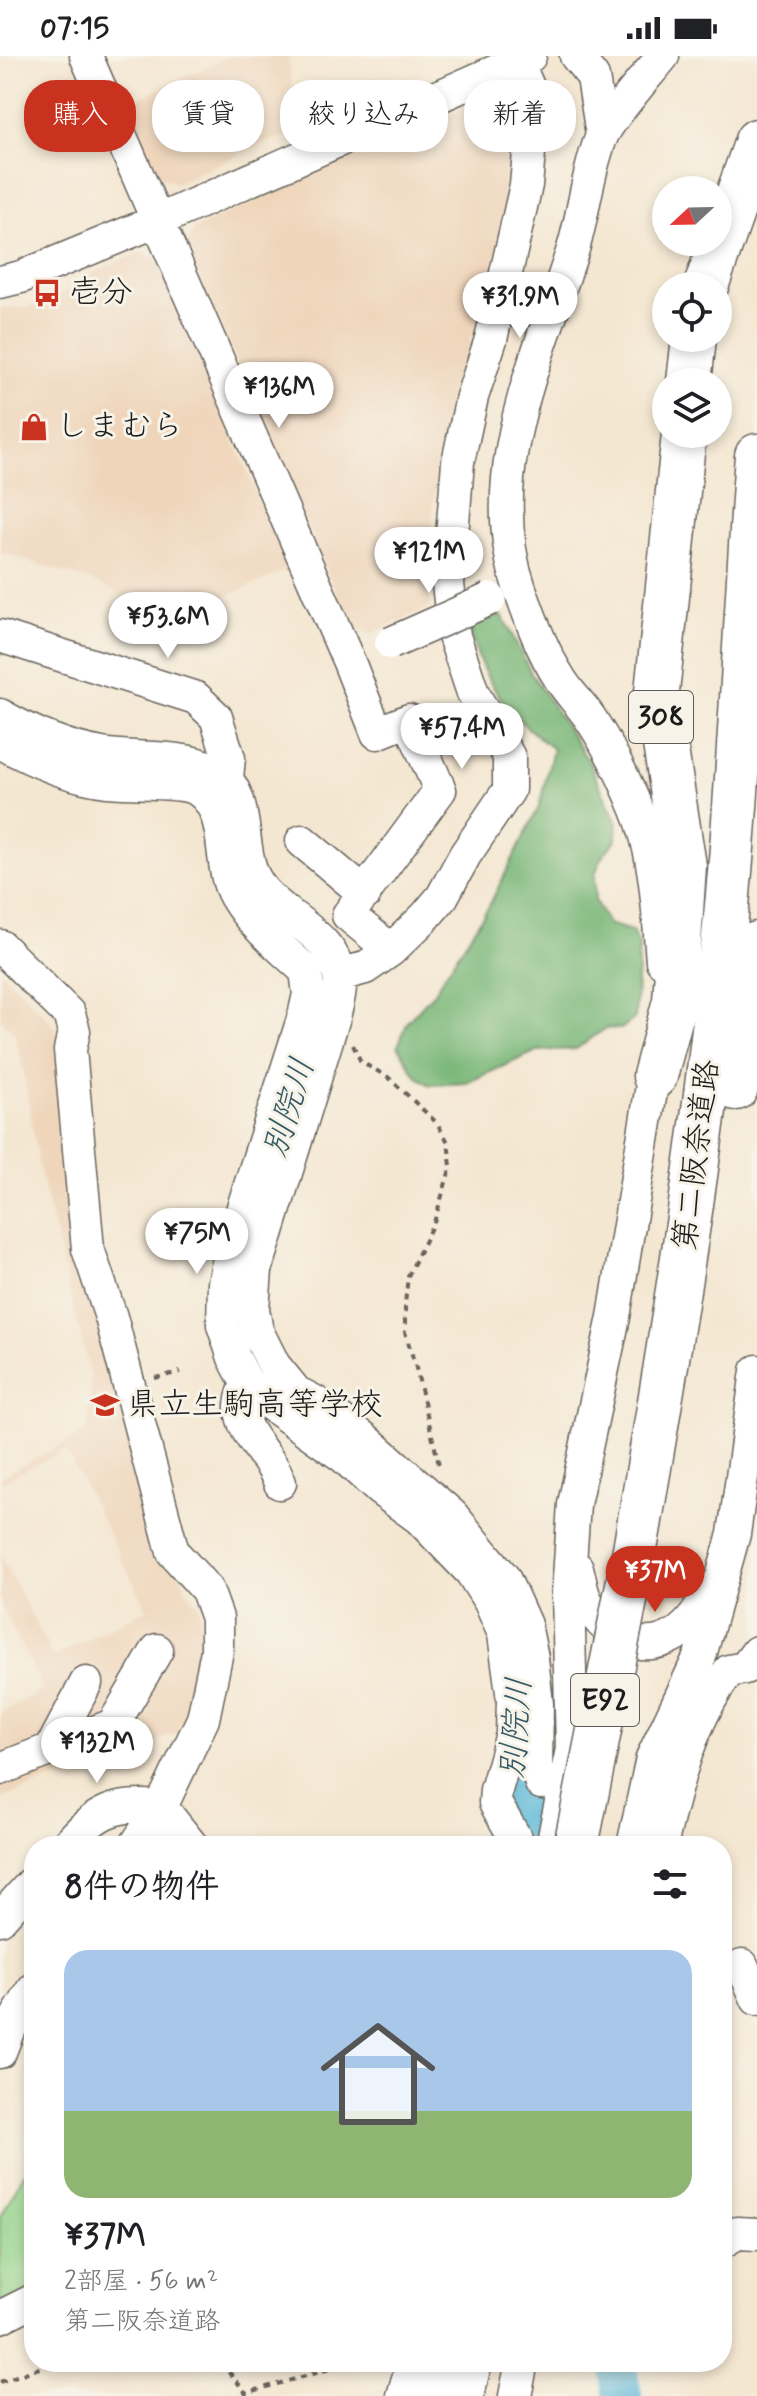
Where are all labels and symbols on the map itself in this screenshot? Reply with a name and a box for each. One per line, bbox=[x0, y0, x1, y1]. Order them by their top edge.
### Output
north arrow bbox=[652, 176, 732, 256]
place label: 壱分 bbox=[69, 272, 133, 314]
pin: ¥31.9M bbox=[455, 272, 585, 340]
bus stop icon: 壱分 bbox=[32, 278, 62, 308]
pin: ¥136M bbox=[223, 362, 335, 430]
place label: しまむら bbox=[56, 406, 184, 448]
shop icon: しまむら bbox=[19, 412, 49, 442]
pin: ¥121M bbox=[373, 527, 485, 595]
pin: ¥53.6M bbox=[103, 592, 233, 660]
road number: 308 bbox=[629, 691, 693, 743]
pin: ¥57.4M bbox=[397, 703, 527, 771]
water label: 別院川 bbox=[254, 1053, 326, 1163]
street label: 第二阪奈道路 bbox=[664, 1057, 730, 1253]
pin: ¥75M bbox=[150, 1208, 244, 1276]
place label: 県立生駒高等学校 bbox=[127, 1384, 383, 1426]
school or university icon: 県立生駒高等学校 bbox=[90, 1390, 120, 1420]
pin: ¥37M bbox=[608, 1546, 702, 1614]
road number: E92 bbox=[571, 1674, 639, 1726]
water label: 別院川 bbox=[491, 1676, 543, 1780]
pin: ¥132M bbox=[41, 1717, 153, 1785]

